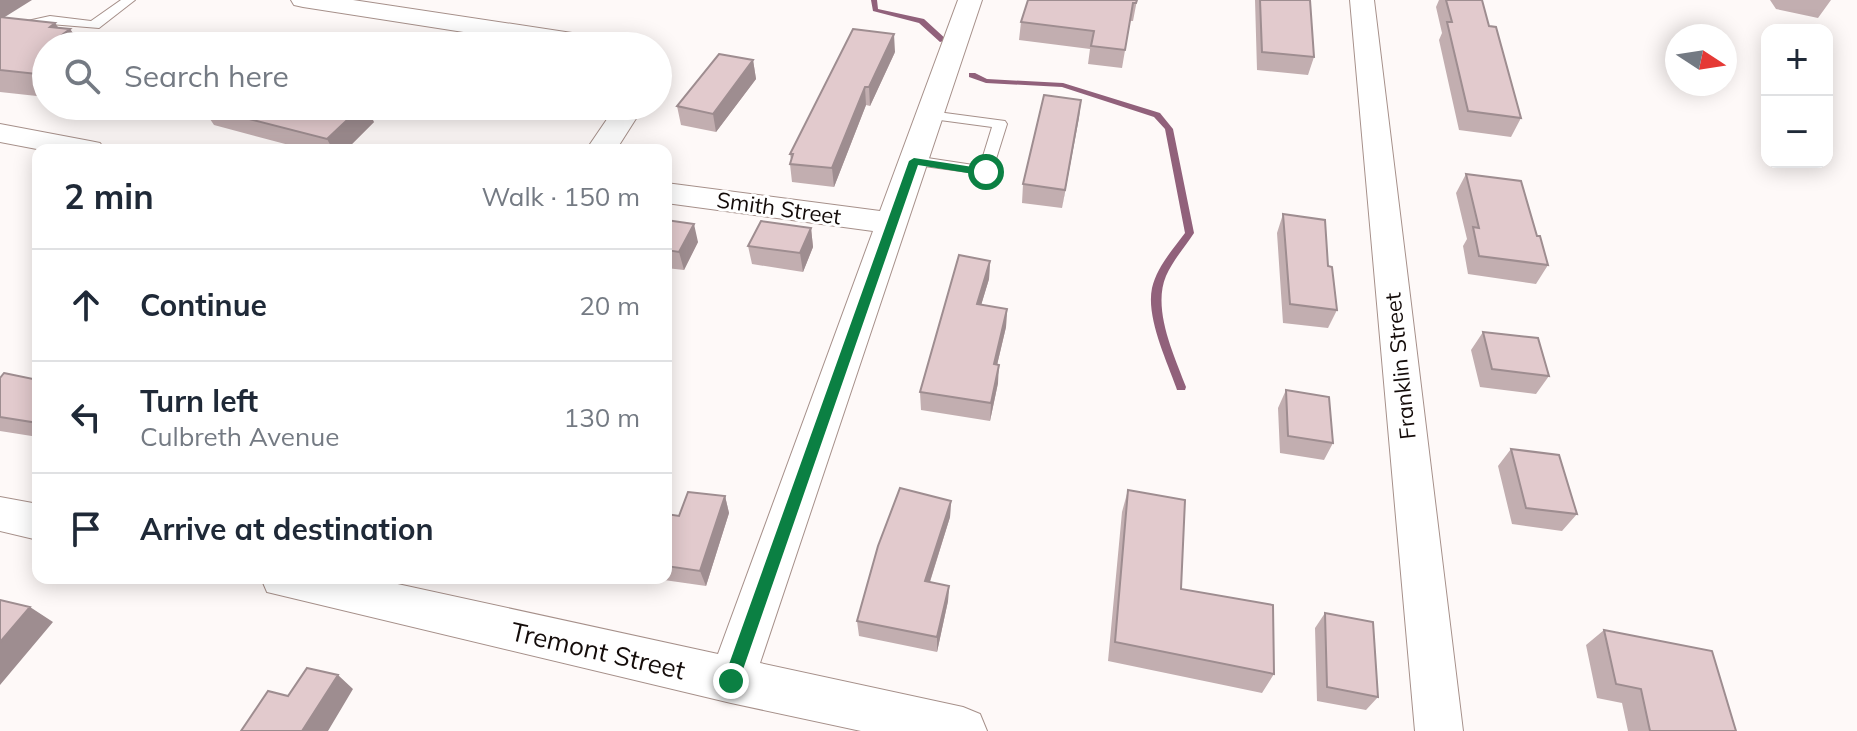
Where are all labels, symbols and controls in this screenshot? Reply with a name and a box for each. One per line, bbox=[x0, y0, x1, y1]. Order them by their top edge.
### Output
north arrow bbox=[1665, 24, 1737, 96]
map controls bbox=[1761, 24, 1833, 168]
button: + bbox=[1761, 24, 1833, 96]
search box bbox=[32, 32, 672, 120]
icon: search bbox=[60, 54, 104, 98]
text: Search here bbox=[124, 57, 289, 95]
button: − bbox=[1761, 96, 1833, 168]
route start bbox=[968, 154, 1004, 190]
text: 2 min bbox=[64, 175, 154, 218]
text: Walk · 150 m bbox=[481, 180, 640, 213]
street label: Smith Street bbox=[715, 185, 843, 231]
icon: ahead bbox=[64, 283, 108, 327]
text: Continue bbox=[140, 286, 267, 324]
text: 20 m bbox=[579, 289, 640, 322]
street label: Franklin Street bbox=[1378, 291, 1422, 441]
text: Turn left bbox=[140, 382, 258, 420]
icon: left bbox=[64, 395, 108, 439]
text: 130 m bbox=[564, 401, 640, 434]
text: Culbreth Avenue bbox=[140, 420, 339, 453]
icon: arrive bbox=[64, 507, 108, 551]
text: Arrive at destination bbox=[140, 510, 434, 548]
street label: Tremont Street bbox=[508, 614, 688, 687]
route end bbox=[713, 663, 749, 699]

